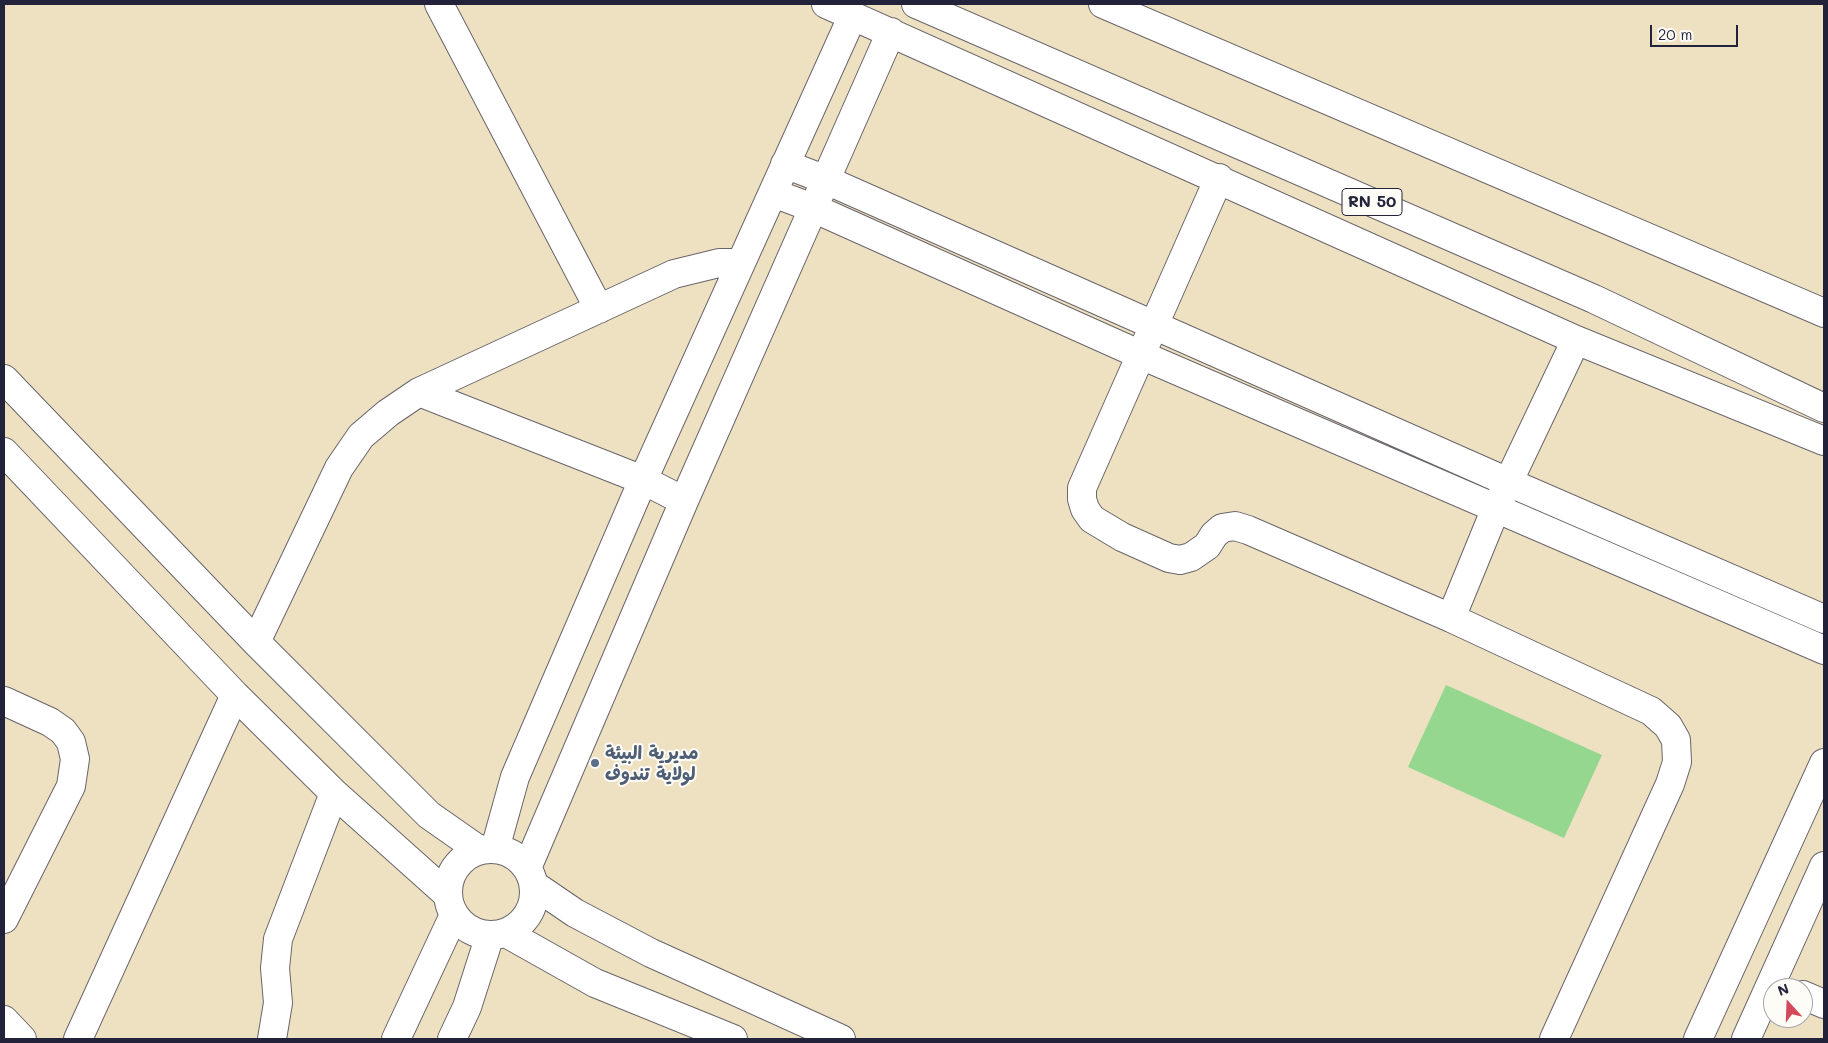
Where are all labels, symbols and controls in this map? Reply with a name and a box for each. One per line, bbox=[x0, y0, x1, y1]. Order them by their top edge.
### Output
scale bar bbox=[1653, 15, 1740, 47]
text: 20 m bbox=[1658, 24, 1692, 44]
road number: RN 50 bbox=[1342, 188, 1402, 216]
place label: مديرية البيئة لولاية تندوف bbox=[605, 742, 698, 784]
marker: مديرية البيئة لولاية تندوف bbox=[589, 757, 601, 769]
north arrow bbox=[1763, 978, 1813, 1028]
text: N bbox=[1775, 979, 1791, 1000]

